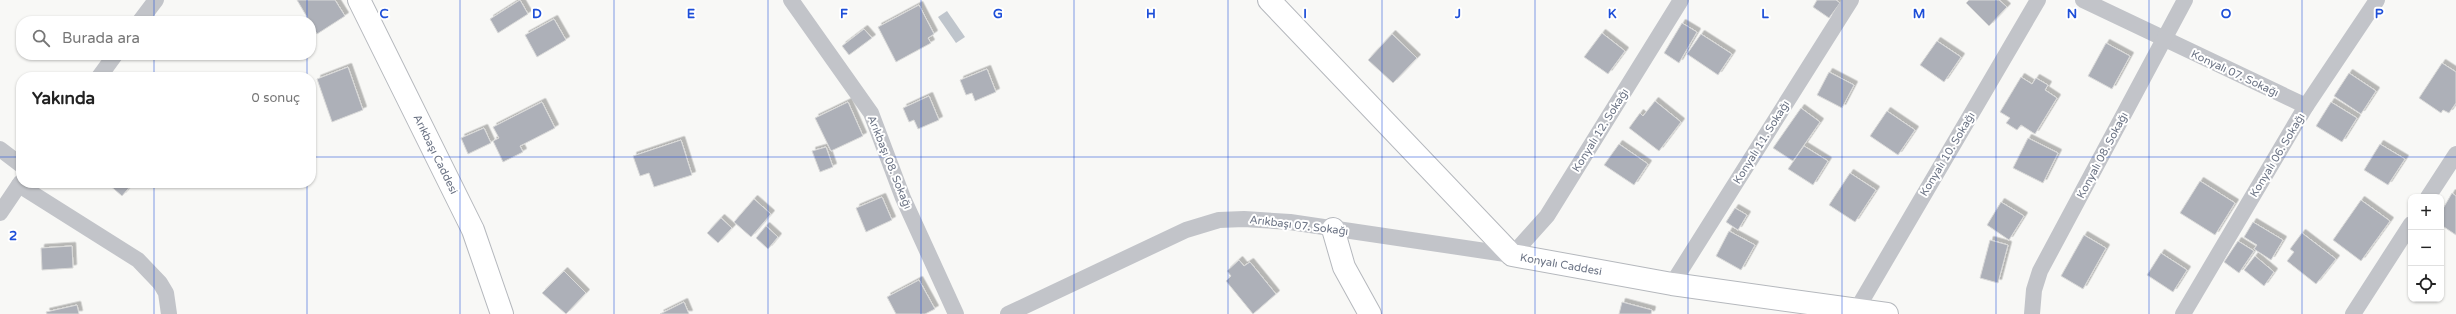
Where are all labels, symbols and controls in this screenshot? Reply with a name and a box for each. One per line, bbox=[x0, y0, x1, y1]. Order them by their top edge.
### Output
text: C bbox=[379, 6, 389, 22]
text: D bbox=[532, 6, 542, 22]
text: E bbox=[687, 6, 695, 22]
text: F bbox=[840, 6, 848, 22]
text: G bbox=[993, 6, 1003, 22]
text: H bbox=[1146, 6, 1156, 22]
text: I bbox=[1303, 6, 1307, 22]
text: J bbox=[1454, 6, 1461, 22]
text: K bbox=[1608, 6, 1617, 22]
text: L bbox=[1761, 6, 1769, 22]
text: M bbox=[1913, 6, 1925, 22]
text: N bbox=[2067, 6, 2077, 22]
text: O bbox=[2221, 6, 2232, 22]
text: P bbox=[2375, 6, 2384, 22]
search box bbox=[16, 16, 316, 60]
icon: search bbox=[30, 27, 52, 49]
text: Burada ara bbox=[62, 29, 140, 47]
street label: Konyalı 07. Sokağı bbox=[2189, 47, 2281, 99]
street label: Konyalı 12. Sokağı bbox=[1570, 86, 1631, 174]
text: Yakında bbox=[32, 88, 95, 109]
text: 0 sonuç bbox=[252, 90, 300, 106]
street label: Konyalı 11. Sokağı bbox=[1731, 98, 1792, 186]
street label: Konyalı 10. Sokağı bbox=[1917, 110, 1978, 199]
street label: Konyalı 08. Sokağı bbox=[2074, 110, 2131, 201]
street label: Konyalı 06. Sokağı bbox=[2247, 111, 2308, 200]
street label: Arıkbaşı Caddesi bbox=[411, 112, 460, 196]
street label: Arıkbaşı 08. Sokağı bbox=[865, 113, 914, 211]
map controls bbox=[2408, 194, 2444, 302]
button: + bbox=[2408, 194, 2444, 230]
street label: Arıkbaşı 07. Sokağı bbox=[1249, 213, 1349, 238]
text: 2 bbox=[9, 228, 17, 244]
button: − bbox=[2408, 230, 2444, 266]
street label: Konyalı Caddesi bbox=[1519, 251, 1603, 278]
button: locate bbox=[2408, 266, 2444, 302]

